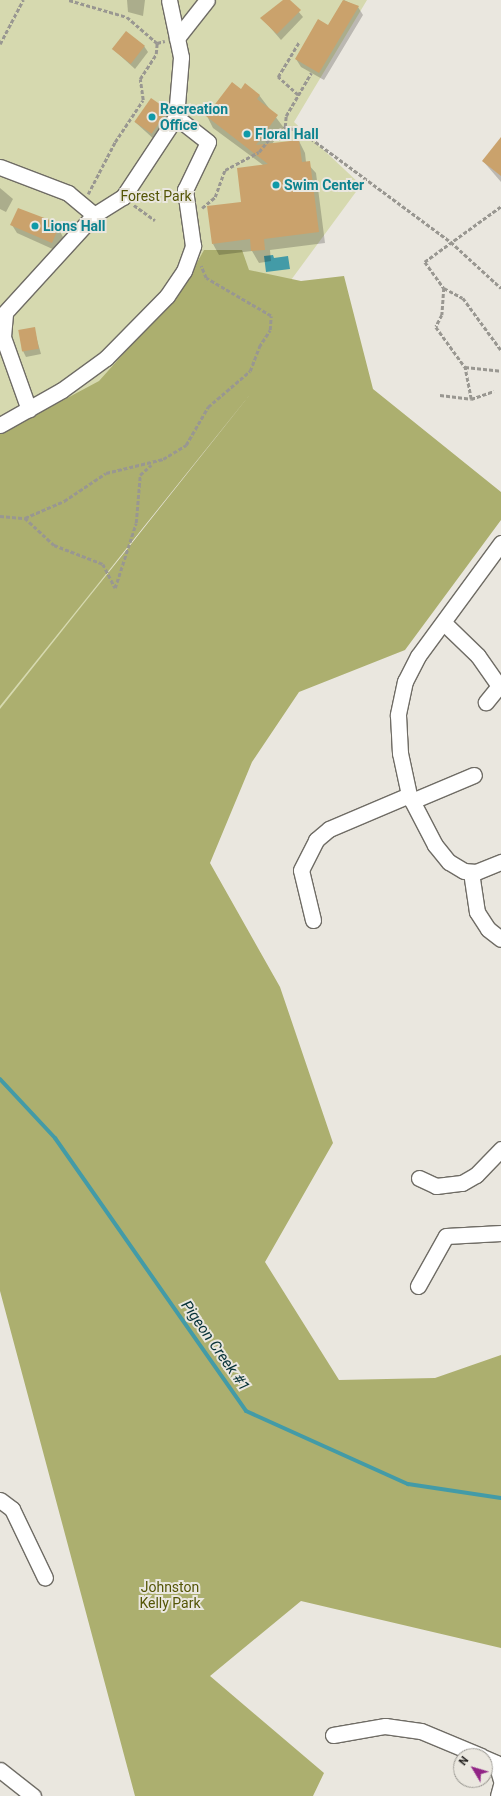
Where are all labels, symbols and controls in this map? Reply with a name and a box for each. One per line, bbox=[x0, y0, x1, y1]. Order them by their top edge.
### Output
place label: Recreation Office bbox=[160, 101, 228, 134]
marker: Recreation Office bbox=[147, 112, 157, 122]
place label: Floral Hall bbox=[255, 126, 319, 142]
marker: Floral Hall bbox=[242, 129, 252, 139]
place label: Swim Center bbox=[284, 177, 364, 193]
marker: Swim Center bbox=[271, 180, 281, 190]
park label: Forest Park bbox=[120, 188, 192, 204]
place label: Lions Hall bbox=[43, 218, 105, 234]
marker: Lions Hall bbox=[30, 221, 40, 231]
water label: Pigeon Creek #1 bbox=[177, 1297, 253, 1395]
park label: Johnston Kelly Park bbox=[139, 1579, 201, 1612]
north arrow bbox=[453, 1748, 493, 1788]
text: N bbox=[456, 1754, 471, 1768]

